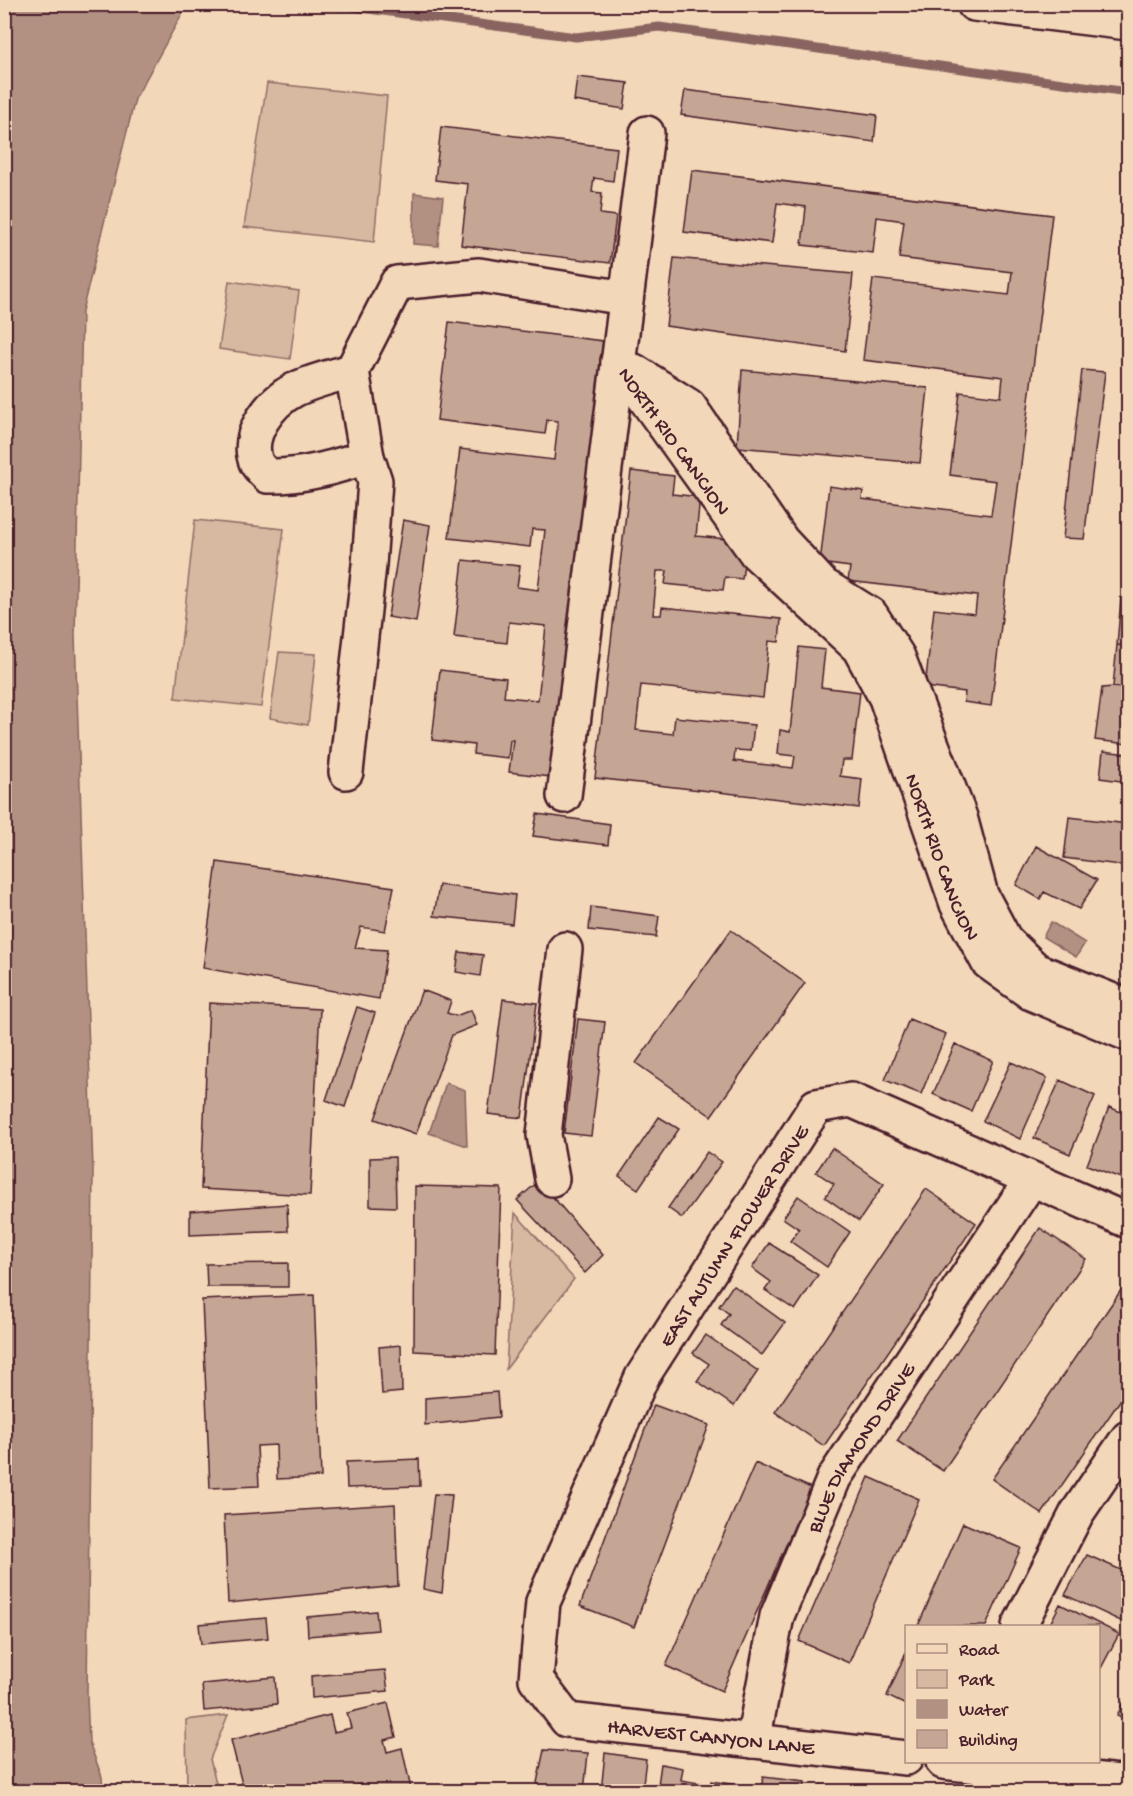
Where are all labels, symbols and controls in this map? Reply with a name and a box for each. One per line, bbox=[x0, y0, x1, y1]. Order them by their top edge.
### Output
street label: NORTH RIO CANCION bbox=[611, 364, 734, 522]
street label: NORTH RIO CANCION bbox=[897, 771, 983, 946]
street label: EAST AUTUMN FLOWER DRIVE bbox=[655, 1121, 817, 1353]
street label: BLUE DIAMOND DRIVE bbox=[803, 1358, 923, 1538]
legend bbox=[905, 1625, 1100, 1763]
text: Road bbox=[959, 1641, 1000, 1662]
text: Park bbox=[958, 1671, 995, 1692]
text: Water bbox=[959, 1701, 1009, 1722]
street label: HARVEST CANYON LANE bbox=[606, 1716, 816, 1763]
text: Building bbox=[958, 1731, 1018, 1752]

